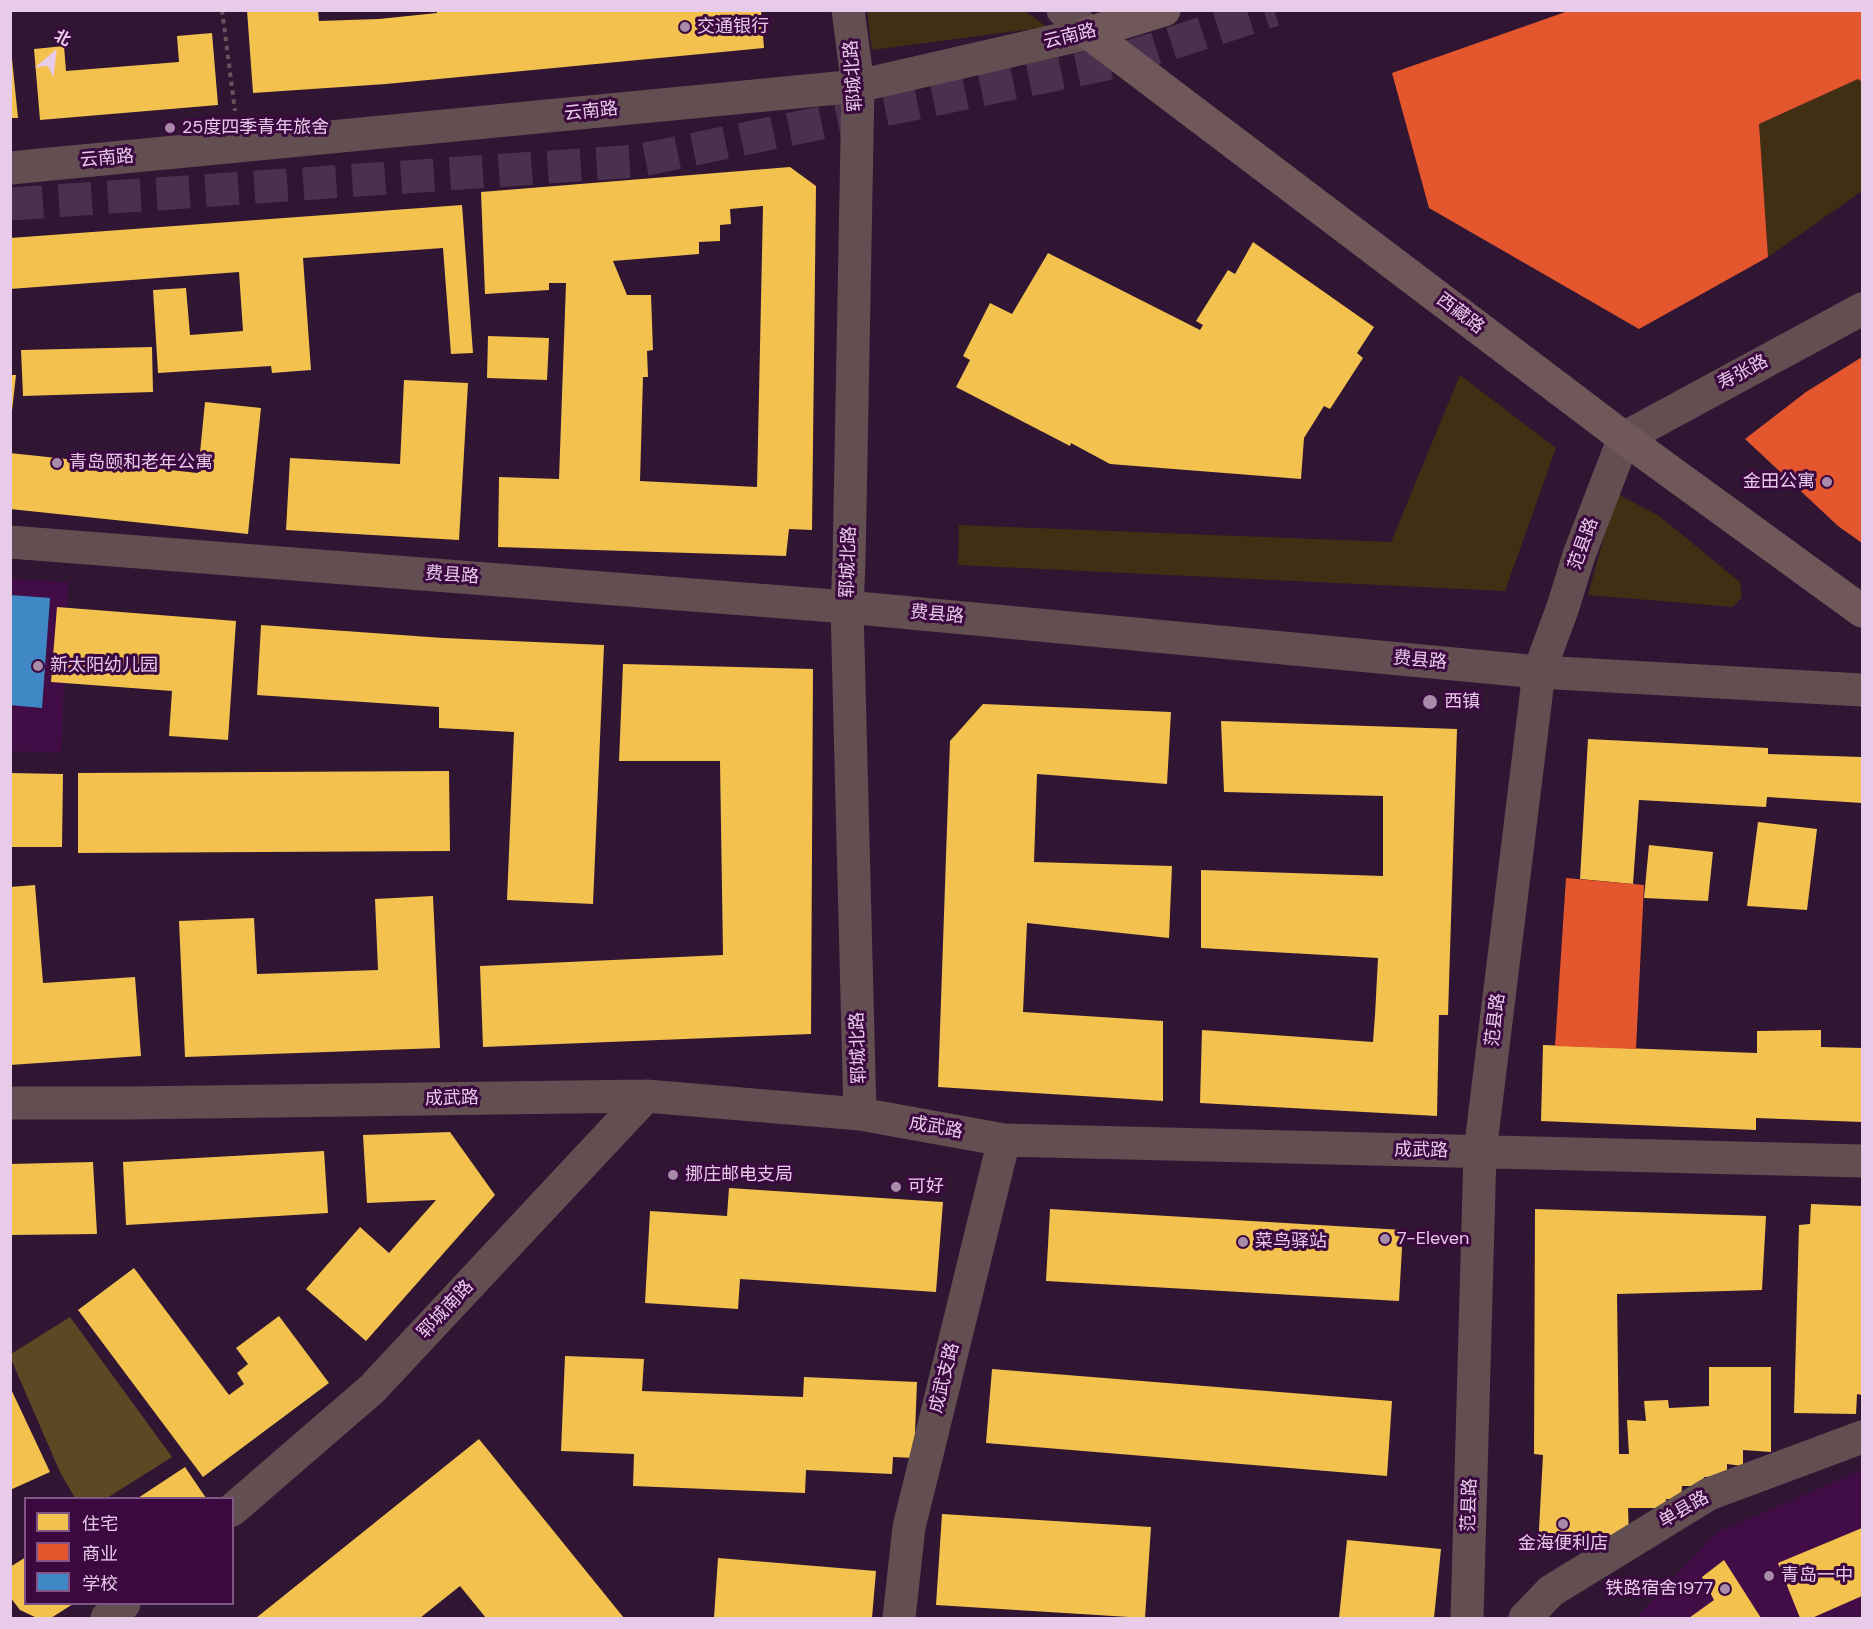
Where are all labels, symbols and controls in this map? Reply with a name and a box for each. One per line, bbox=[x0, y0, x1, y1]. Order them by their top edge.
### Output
place label: 交通银行 bbox=[697, 16, 769, 38]
marker: 交通银行 bbox=[678, 20, 692, 34]
street label: 云南路 bbox=[1041, 20, 1099, 54]
north arrow bbox=[24, 24, 84, 84]
text: 北 bbox=[51, 25, 75, 51]
street label: 郓城北路 bbox=[841, 39, 867, 113]
street label: 云南路 bbox=[563, 98, 619, 126]
place label: 25度四季青年旅舍 bbox=[182, 117, 329, 139]
marker: 25度四季青年旅舍 bbox=[163, 121, 177, 135]
street label: 云南路 bbox=[79, 146, 135, 172]
street label: 西藏路 bbox=[1432, 289, 1488, 339]
street label: 寿张路 bbox=[1714, 351, 1772, 395]
place label: 青岛颐和老年公寓 bbox=[69, 452, 213, 474]
marker: 青岛颐和老年公寓 bbox=[50, 456, 64, 470]
place label: 金田公寓 bbox=[1743, 471, 1815, 493]
marker: 金田公寓 bbox=[1820, 475, 1834, 489]
street label: 范县路 bbox=[1565, 515, 1603, 573]
street label: 郓城北路 bbox=[837, 526, 861, 598]
street label: 费县路 bbox=[424, 563, 480, 589]
street label: 费县路 bbox=[909, 602, 965, 628]
street label: 费县路 bbox=[1392, 648, 1448, 674]
place label: 新太阳幼儿园 bbox=[50, 655, 158, 677]
marker: 新太阳幼儿园 bbox=[31, 659, 45, 673]
place label: 西镇 bbox=[1444, 691, 1480, 713]
marker: 西镇 bbox=[1421, 693, 1439, 711]
street label: 范县路 bbox=[1482, 992, 1510, 1048]
street label: 郓城北路 bbox=[847, 1012, 871, 1084]
street label: 成武路 bbox=[425, 1088, 479, 1110]
street label: 成武路 bbox=[908, 1113, 964, 1143]
street label: 成武路 bbox=[1394, 1140, 1448, 1162]
place label: 挪庄邮电支局 bbox=[685, 1164, 793, 1186]
marker: 挪庄邮电支局 bbox=[666, 1168, 680, 1182]
place label: 可好 bbox=[908, 1176, 944, 1198]
marker: 可好 bbox=[889, 1180, 903, 1194]
place label: 7-Eleven bbox=[1397, 1228, 1469, 1250]
place label: 菜鸟驿站 bbox=[1255, 1231, 1327, 1253]
marker: 7-Eleven bbox=[1378, 1232, 1392, 1246]
marker: 菜鸟驿站 bbox=[1236, 1235, 1250, 1249]
street label: 郓城南路 bbox=[414, 1276, 478, 1344]
street label: 成武支路 bbox=[926, 1340, 964, 1416]
street label: 范县路 bbox=[1458, 1478, 1482, 1532]
street label: 单县路 bbox=[1655, 1487, 1713, 1533]
legend bbox=[24, 1497, 234, 1605]
text: 住宅 bbox=[82, 1512, 118, 1536]
marker: 金海便利店 bbox=[1556, 1517, 1570, 1531]
place label: 金海便利店 bbox=[1518, 1533, 1608, 1555]
text: 商业 bbox=[82, 1542, 118, 1566]
place label: 青岛一中 bbox=[1781, 1565, 1853, 1587]
marker: 青岛一中 bbox=[1762, 1569, 1776, 1583]
text: 学校 bbox=[82, 1572, 118, 1596]
place label: 铁路宿舍1977 bbox=[1605, 1578, 1713, 1600]
marker: 铁路宿舍1977 bbox=[1718, 1582, 1732, 1596]

